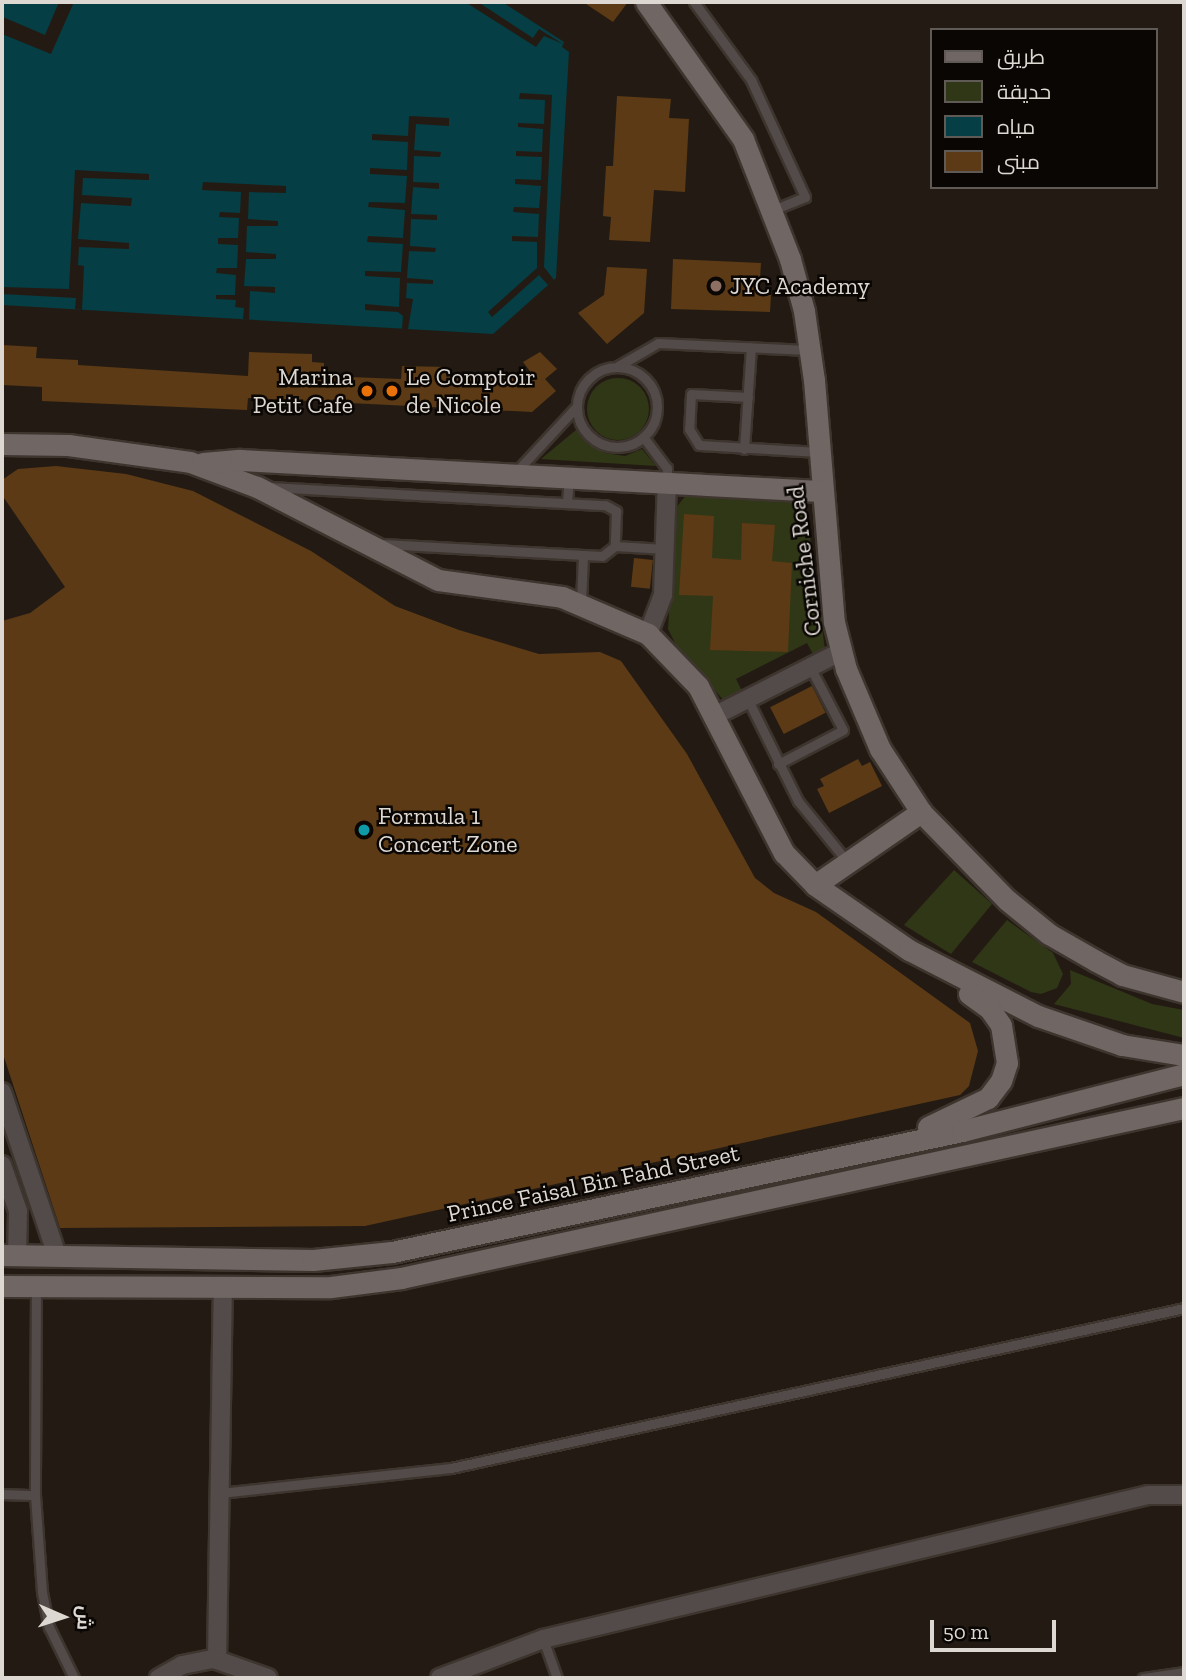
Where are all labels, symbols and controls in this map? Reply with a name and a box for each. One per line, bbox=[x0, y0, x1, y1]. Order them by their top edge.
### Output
legend bbox=[930, 28, 1158, 189]
text: طريق bbox=[997, 44, 1045, 69]
text: حديقة bbox=[997, 79, 1051, 104]
text: مياه bbox=[997, 114, 1035, 139]
text: مبنى bbox=[997, 149, 1040, 174]
place label: JYC Academy bbox=[730, 272, 871, 300]
marker: JYC Academy bbox=[708, 278, 724, 294]
place label: Marina Petit Cafe bbox=[253, 363, 353, 419]
place label: Le Comptoir de Nicole bbox=[406, 363, 536, 419]
marker: Marina Petit Cafe bbox=[359, 383, 375, 399]
marker: Le Comptoir de Nicole bbox=[384, 383, 400, 399]
street label: Corniche Road bbox=[780, 484, 828, 638]
place label: Formula 1 Concert Zone bbox=[378, 802, 518, 858]
marker: Formula 1 Concert Zone bbox=[356, 822, 372, 838]
street label: Prince Faisal Bin Fahd Street bbox=[444, 1138, 742, 1228]
north arrow bbox=[28, 1582, 98, 1652]
text: ش bbox=[72, 1605, 97, 1631]
scale bar bbox=[934, 1606, 1060, 1650]
text: 50 m bbox=[943, 1619, 989, 1644]

